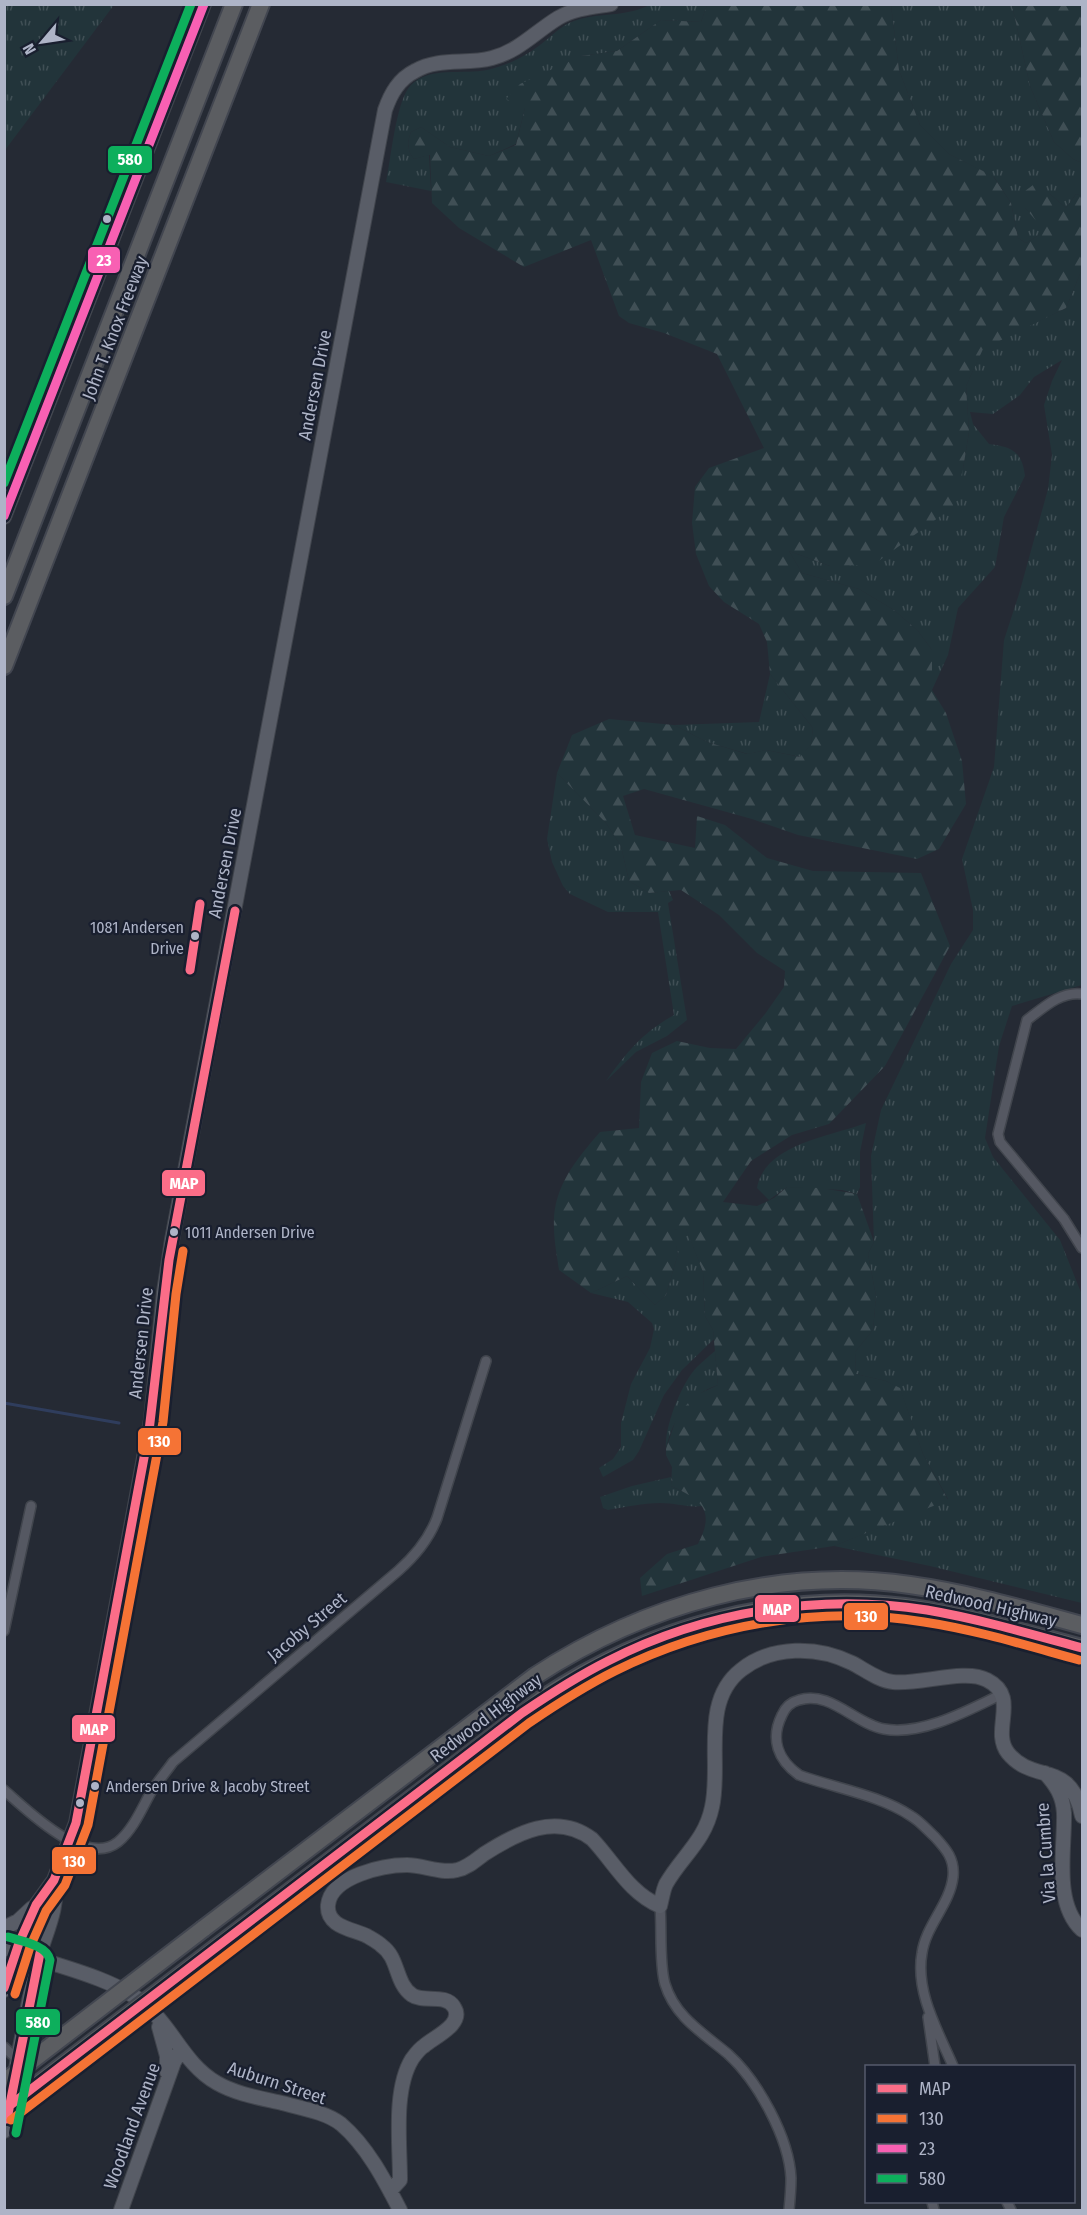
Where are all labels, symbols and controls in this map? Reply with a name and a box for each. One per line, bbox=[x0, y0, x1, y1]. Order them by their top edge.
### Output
north arrow bbox=[12, 12, 72, 72]
text: N bbox=[19, 40, 40, 58]
line badge: 580 bbox=[107, 145, 153, 174]
text: 580 bbox=[117, 150, 143, 169]
unlabelled marker bbox=[101, 213, 113, 225]
line badge: 23 bbox=[87, 246, 121, 274]
text: 23 bbox=[96, 251, 112, 270]
street label: John T. Knox Freeway bbox=[77, 253, 153, 403]
street label: Andersen Drive bbox=[294, 328, 336, 442]
street label: Andersen Drive bbox=[204, 806, 246, 920]
place label: 1081 Andersen Drive bbox=[90, 918, 184, 958]
marker: 1081 Andersen Drive bbox=[189, 930, 201, 942]
line badge: MAP bbox=[161, 1169, 206, 1197]
text: MAP bbox=[170, 1174, 199, 1193]
place label: 1011 Andersen Drive bbox=[185, 1223, 315, 1242]
marker: 1011 Andersen Drive bbox=[168, 1226, 180, 1238]
street label: Andersen Drive bbox=[124, 1286, 158, 1400]
line badge: 130 bbox=[137, 1427, 182, 1456]
text: 130 bbox=[147, 1432, 171, 1451]
street label: Redwood Highway bbox=[923, 1580, 1059, 1632]
street label: Jacoby Street bbox=[263, 1587, 351, 1666]
line badge: MAP bbox=[754, 1594, 800, 1623]
text: MAP bbox=[763, 1600, 792, 1619]
line badge: 130 bbox=[843, 1602, 889, 1631]
text: 130 bbox=[854, 1607, 878, 1626]
street label: Redwood Highway bbox=[426, 1669, 546, 1767]
line badge: MAP bbox=[71, 1714, 116, 1743]
text: MAP bbox=[80, 1720, 109, 1739]
place label: Andersen Drive & Jacoby Street bbox=[106, 1777, 310, 1796]
marker: Andersen Drive & Jacoby Street bbox=[89, 1780, 101, 1792]
unlabelled marker bbox=[74, 1797, 86, 1809]
street label: Via la Cumbre bbox=[1032, 1802, 1060, 1904]
line badge: 130 bbox=[51, 1846, 97, 1875]
text: 130 bbox=[62, 1852, 86, 1871]
line badge: 580 bbox=[15, 2008, 61, 2036]
text: 580 bbox=[25, 2013, 51, 2032]
street label: Auburn Street bbox=[225, 2057, 329, 2109]
street label: Woodland Avenue bbox=[99, 2060, 165, 2192]
legend bbox=[865, 2065, 1075, 2203]
text: MAP bbox=[919, 2078, 951, 2100]
text: 130 bbox=[919, 2108, 944, 2130]
text: 23 bbox=[919, 2138, 935, 2160]
text: 580 bbox=[919, 2168, 946, 2190]

